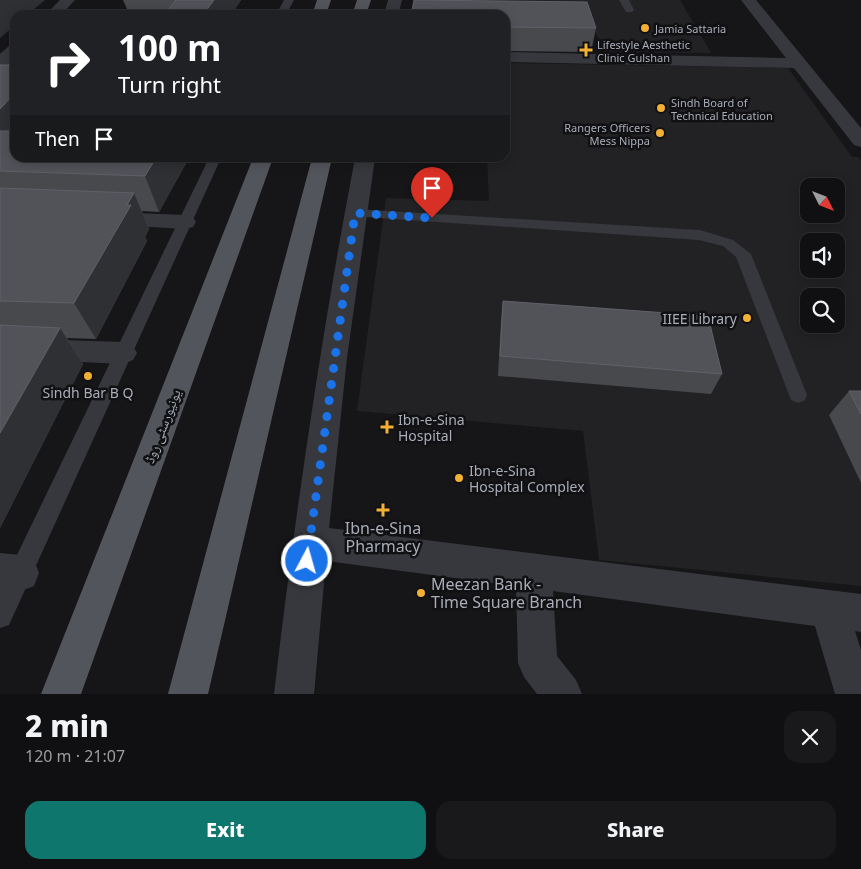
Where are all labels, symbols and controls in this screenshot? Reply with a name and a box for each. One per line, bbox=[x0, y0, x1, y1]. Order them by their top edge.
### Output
place label: Jamia Sattaria bbox=[654, 21, 726, 36]
marker: Jamia Sattaria bbox=[639, 22, 651, 34]
text: 100 m bbox=[118, 24, 221, 71]
icon: right bbox=[35, 30, 100, 95]
place label: Lifestyle Aesthetic Clinic Gulshan bbox=[597, 37, 690, 65]
marker: Lifestyle Aesthetic Clinic Gulshan bbox=[579, 43, 593, 57]
text: Turn right bbox=[118, 69, 221, 99]
place label: Sindh Board of Technical Education bbox=[671, 95, 773, 123]
marker: Sindh Board of Technical Education bbox=[655, 102, 667, 114]
place label: Rangers Officers Mess Nippa bbox=[564, 120, 650, 148]
icon: arrive bbox=[90, 125, 118, 153]
text: Then bbox=[35, 126, 80, 152]
marker: Rangers Officers Mess Nippa bbox=[654, 127, 666, 139]
pin bbox=[411, 167, 453, 218]
icon: arrive bbox=[418, 174, 446, 202]
north arrow bbox=[800, 178, 845, 222]
map controls bbox=[800, 178, 845, 333]
button: sound bbox=[800, 233, 845, 278]
button: search bbox=[800, 288, 845, 333]
place label: IIEE Library bbox=[662, 309, 738, 328]
marker: IIEE Library bbox=[741, 312, 753, 324]
marker: Sindh Bar B Q bbox=[82, 370, 94, 382]
place label: Sindh Bar B Q bbox=[43, 383, 134, 402]
street label: یونیورسٹی روڈ bbox=[139, 386, 185, 466]
place label: Ibn-e-Sina Hospital bbox=[398, 410, 465, 445]
marker: Ibn-e-Sina Hospital bbox=[380, 420, 394, 434]
place label: Ibn-e-Sina Hospital Complex bbox=[469, 461, 585, 496]
marker: Ibn-e-Sina Hospital Complex bbox=[453, 472, 465, 484]
marker: Ibn-e-Sina Pharmacy bbox=[377, 504, 389, 516]
place label: Ibn-e-Sina Pharmacy bbox=[345, 517, 421, 557]
position arrow bbox=[280, 534, 332, 586]
place label: Meezan Bank - Time Square Branch bbox=[431, 573, 582, 613]
marker: Meezan Bank - Time Square Branch bbox=[415, 587, 427, 599]
text: 2 min bbox=[25, 705, 109, 746]
button: close bbox=[784, 711, 836, 763]
text: 120 m · 21:07 bbox=[25, 745, 125, 767]
button: Exit bbox=[25, 801, 426, 859]
button: Share bbox=[436, 801, 836, 859]

